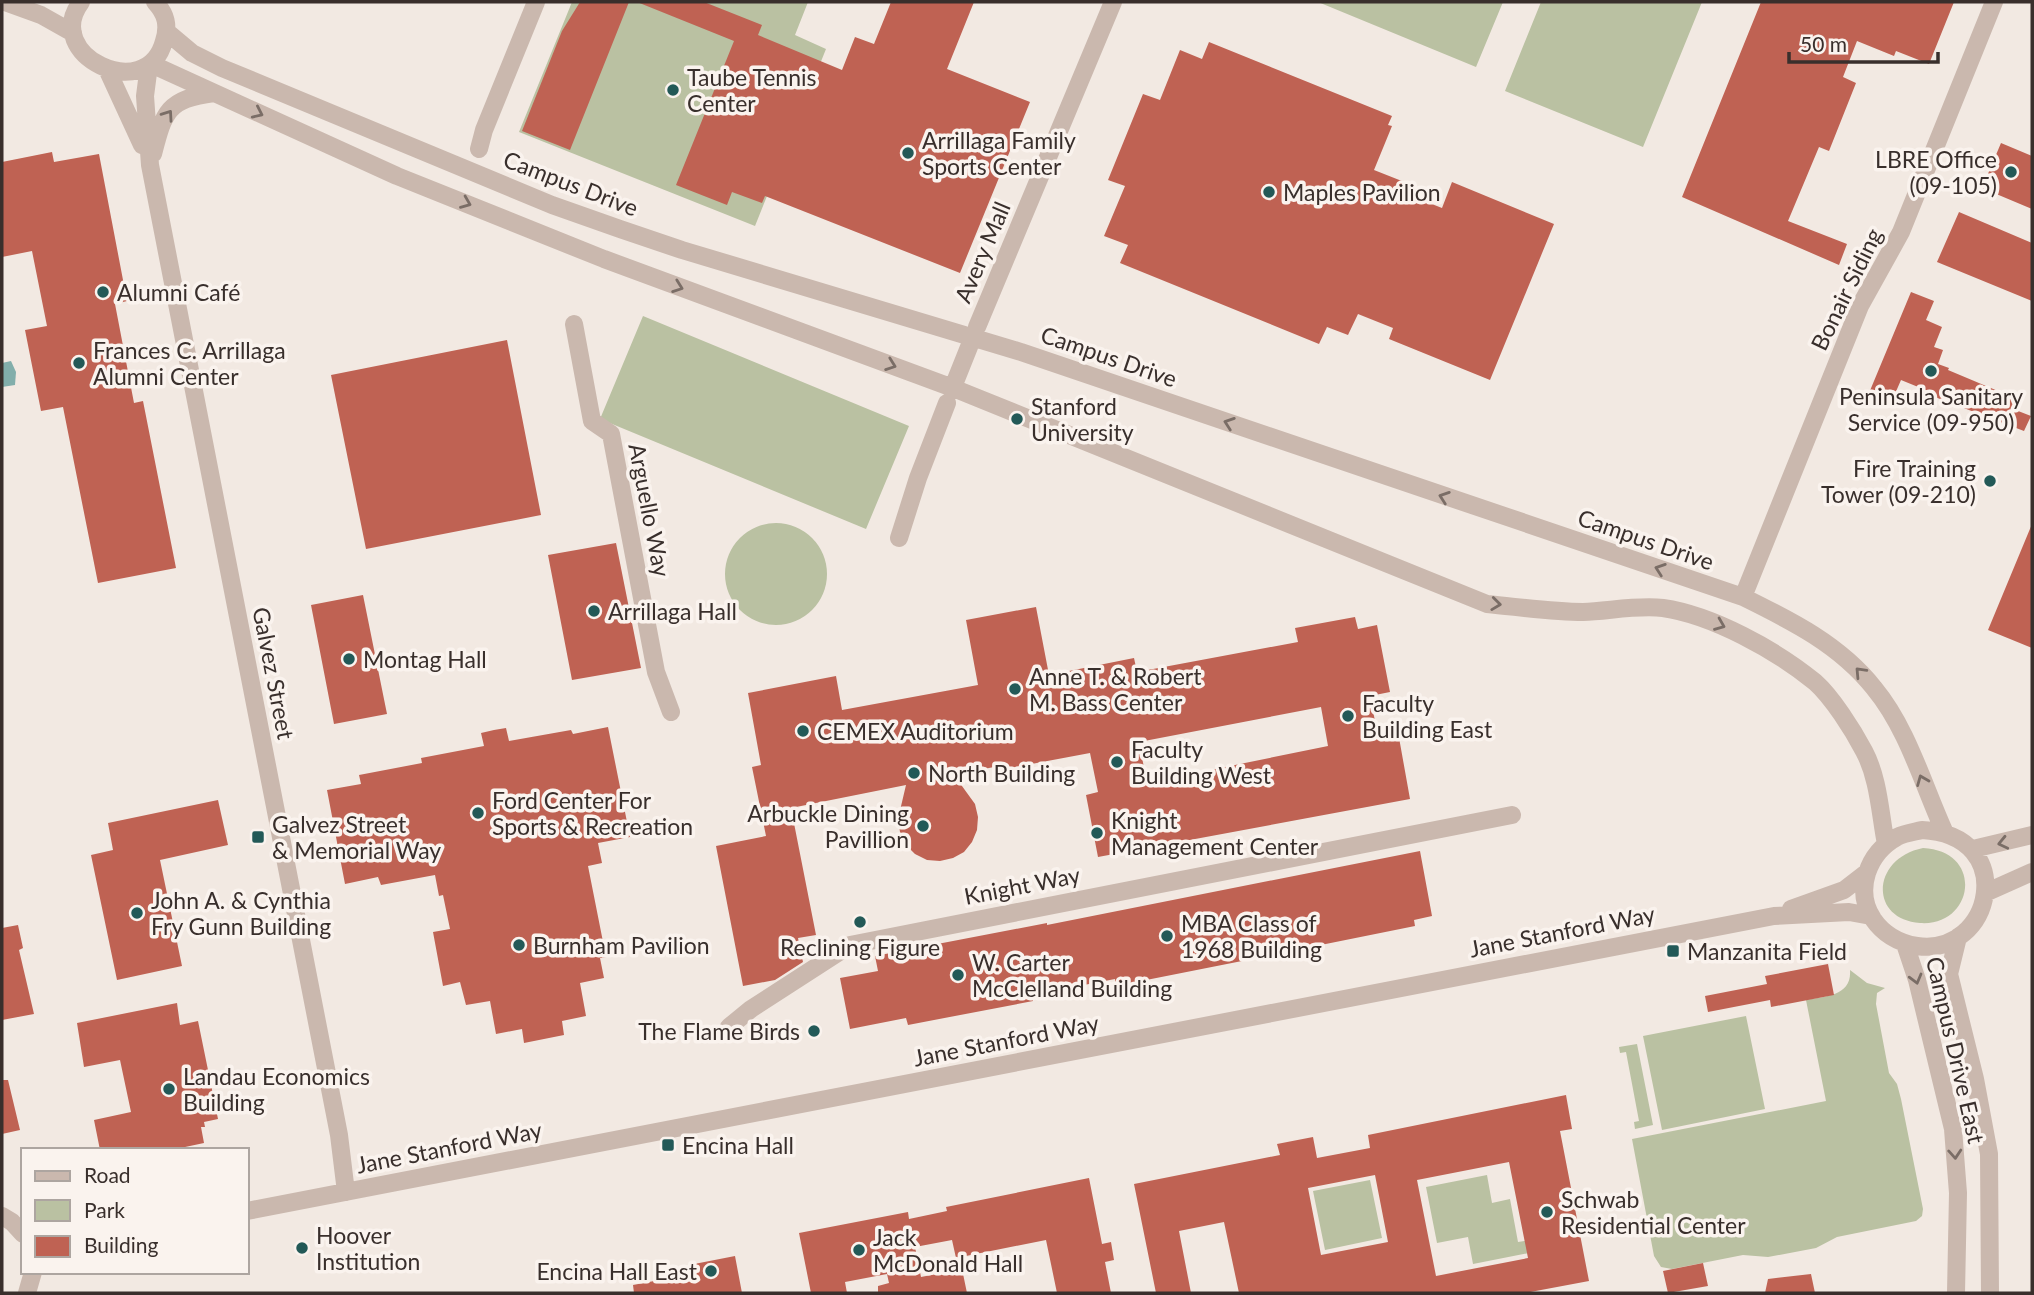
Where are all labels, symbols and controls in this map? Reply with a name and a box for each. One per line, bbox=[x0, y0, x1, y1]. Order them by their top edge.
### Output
scale bar bbox=[1789, 21, 1938, 65]
text: 50 m bbox=[1800, 31, 1847, 56]
place label: Taube Tennis Center bbox=[687, 63, 817, 117]
marker: Taube Tennis Center bbox=[665, 82, 681, 98]
one-way arrow bbox=[251, 104, 263, 118]
one-way arrow bbox=[160, 109, 173, 122]
place label: Arrillaga Family Sports Center bbox=[922, 126, 1076, 180]
street label: Campus Drive bbox=[500, 144, 642, 222]
marker: Arrillaga Family Sports Center bbox=[900, 145, 916, 161]
place label: LBRE Office (09-105) bbox=[1875, 145, 1997, 199]
marker: LBRE Office (09-105) bbox=[2003, 164, 2019, 180]
place label: Maples Pavilion bbox=[1283, 178, 1441, 206]
marker: Maples Pavilion bbox=[1261, 184, 1277, 200]
one-way arrow bbox=[460, 194, 472, 208]
street label: Avery Mall bbox=[948, 197, 1016, 307]
street label: Bonair Siding bbox=[1804, 223, 1888, 355]
place label: Alumni Café bbox=[117, 278, 240, 306]
one-way arrow bbox=[671, 278, 683, 292]
marker: Alumni Café bbox=[95, 284, 111, 300]
street label: Campus Drive bbox=[1037, 320, 1181, 392]
place label: Frances C. Arrillaga Alumni Center bbox=[93, 336, 286, 390]
marker: Frances C. Arrillaga Alumni Center bbox=[71, 355, 87, 371]
one-way arrow bbox=[885, 357, 897, 371]
marker: Peninsula Sanitary Service (09-950) bbox=[1923, 363, 1939, 379]
place label: Peninsula Sanitary Service (09-950) bbox=[1839, 382, 2023, 436]
place label: Stanford University bbox=[1031, 392, 1134, 446]
marker: Stanford University bbox=[1009, 411, 1025, 427]
one-way arrow bbox=[1224, 417, 1236, 431]
street label: Arguello Way bbox=[623, 441, 677, 579]
place label: Fire Training Tower (09-210) bbox=[1821, 454, 1976, 508]
marker: Fire Training Tower (09-210) bbox=[1982, 473, 1998, 489]
one-way arrow bbox=[1439, 491, 1451, 505]
street label: Campus Drive bbox=[1574, 503, 1718, 575]
one-way arrow bbox=[1654, 563, 1667, 577]
place label: Arrillaga Hall bbox=[608, 597, 737, 625]
one-way arrow bbox=[1490, 597, 1502, 612]
marker: Arrillaga Hall bbox=[586, 603, 602, 619]
street label: Galvez Street bbox=[247, 604, 301, 742]
one-way arrow bbox=[1713, 617, 1725, 631]
place label: Montag Hall bbox=[363, 645, 487, 673]
marker: Montag Hall bbox=[341, 651, 357, 667]
place label: Anne T. & Robert M. Bass Center bbox=[1029, 662, 1202, 716]
one-way arrow bbox=[1856, 667, 1868, 680]
marker: Anne T. & Robert M. Bass Center bbox=[1007, 681, 1023, 697]
place label: Faculty Building East bbox=[1362, 689, 1493, 743]
marker: Faculty Building East bbox=[1340, 708, 1356, 724]
place label: CEMEX Auditorium bbox=[817, 717, 1014, 745]
marker: CEMEX Auditorium bbox=[795, 723, 811, 739]
place label: Faculty Building West bbox=[1131, 735, 1272, 789]
marker: Faculty Building West bbox=[1109, 754, 1125, 770]
place label: North Building bbox=[928, 759, 1075, 787]
marker: North Building bbox=[906, 765, 922, 781]
one-way arrow bbox=[1916, 775, 1930, 787]
place label: Ford Center For Sports & Recreation bbox=[492, 786, 693, 840]
place label: Arbuckle Dining Pavillion bbox=[747, 799, 909, 853]
marker: Ford Center For Sports & Recreation bbox=[470, 805, 486, 821]
place label: Knight Management Center bbox=[1111, 806, 1319, 860]
place label: Galvez Street & Memorial Way bbox=[272, 810, 441, 864]
marker: Arbuckle Dining Pavillion bbox=[915, 818, 931, 834]
marker: Knight Management Center bbox=[1089, 825, 1105, 841]
marker: Galvez Street & Memorial Way bbox=[250, 829, 266, 845]
one-way arrow bbox=[1997, 834, 2009, 849]
street label: Knight Way bbox=[962, 860, 1083, 910]
place label: John A. & Cynthia Fry Gunn Building bbox=[151, 886, 331, 940]
street label: Jane Stanford Way bbox=[1467, 899, 1657, 963]
marker: John A. & Cynthia Fry Gunn Building bbox=[129, 905, 145, 921]
place label: MBA Class of 1968 Building bbox=[1181, 909, 1322, 963]
marker: Reclining Figure bbox=[852, 914, 868, 930]
marker: MBA Class of 1968 Building bbox=[1159, 928, 1175, 944]
place label: Burnham Pavilion bbox=[533, 931, 710, 959]
place label: Reclining Figure bbox=[780, 933, 940, 961]
marker: Burnham Pavilion bbox=[511, 937, 527, 953]
place label: Manzanita Field bbox=[1687, 937, 1847, 965]
marker: Manzanita Field bbox=[1665, 943, 1681, 959]
place label: W. Carter McClelland Building bbox=[972, 948, 1172, 1002]
street label: Campus Drive East bbox=[1921, 954, 1991, 1147]
marker: W. Carter McClelland Building bbox=[950, 967, 966, 983]
one-way arrow bbox=[1908, 973, 1922, 985]
street label: Jane Stanford Way bbox=[911, 1008, 1101, 1072]
place label: The Flame Birds bbox=[638, 1017, 800, 1045]
marker: The Flame Birds bbox=[806, 1023, 822, 1039]
place label: Landau Economics Building bbox=[183, 1062, 370, 1116]
marker: Landau Economics Building bbox=[161, 1081, 177, 1097]
street label: Jane Stanford Way bbox=[354, 1115, 544, 1179]
place label: Encina Hall bbox=[682, 1131, 794, 1159]
marker: Encina Hall bbox=[660, 1137, 676, 1153]
legend bbox=[21, 1148, 248, 1274]
one-way arrow bbox=[1947, 1148, 1962, 1159]
text: Road bbox=[84, 1162, 131, 1187]
place label: Schwab Residential Center bbox=[1561, 1185, 1746, 1239]
text: Park bbox=[84, 1197, 125, 1222]
marker: Schwab Residential Center bbox=[1539, 1204, 1555, 1220]
place label: Hoover Institution bbox=[316, 1221, 420, 1275]
place label: Jack McDonald Hall bbox=[873, 1223, 1023, 1277]
text: Building bbox=[84, 1232, 159, 1257]
marker: Hoover Institution bbox=[294, 1240, 310, 1256]
marker: Jack McDonald Hall bbox=[851, 1242, 867, 1258]
place label: Encina Hall East bbox=[536, 1257, 698, 1285]
marker: Encina Hall East bbox=[703, 1263, 719, 1279]

